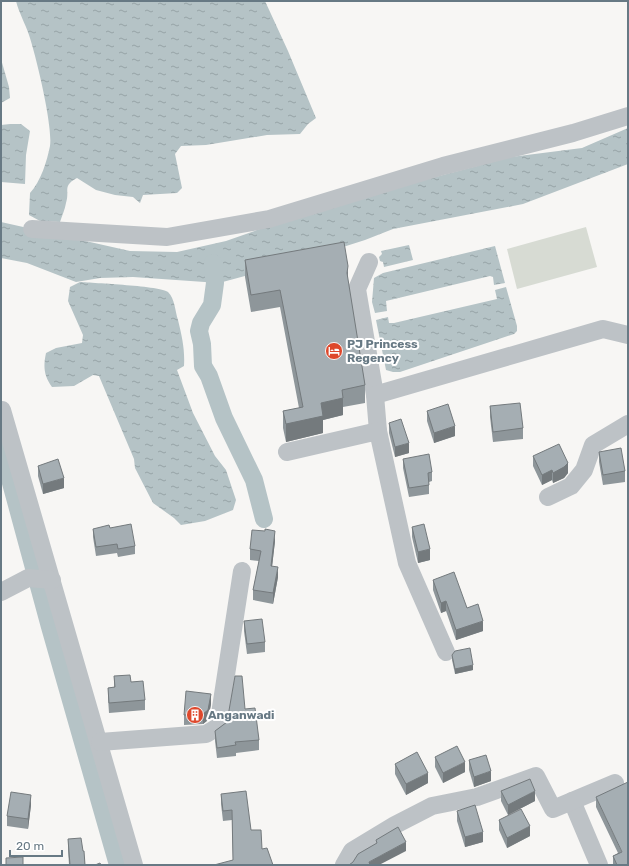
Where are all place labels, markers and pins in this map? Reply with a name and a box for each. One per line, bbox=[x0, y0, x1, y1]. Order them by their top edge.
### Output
place label: PJ Princess Regency bbox=[347, 337, 418, 365]
hotel icon: PJ Princess Regency bbox=[324, 341, 344, 361]
building icon: Anganwadi bbox=[185, 705, 205, 725]
place label: Anganwadi bbox=[208, 708, 275, 722]

